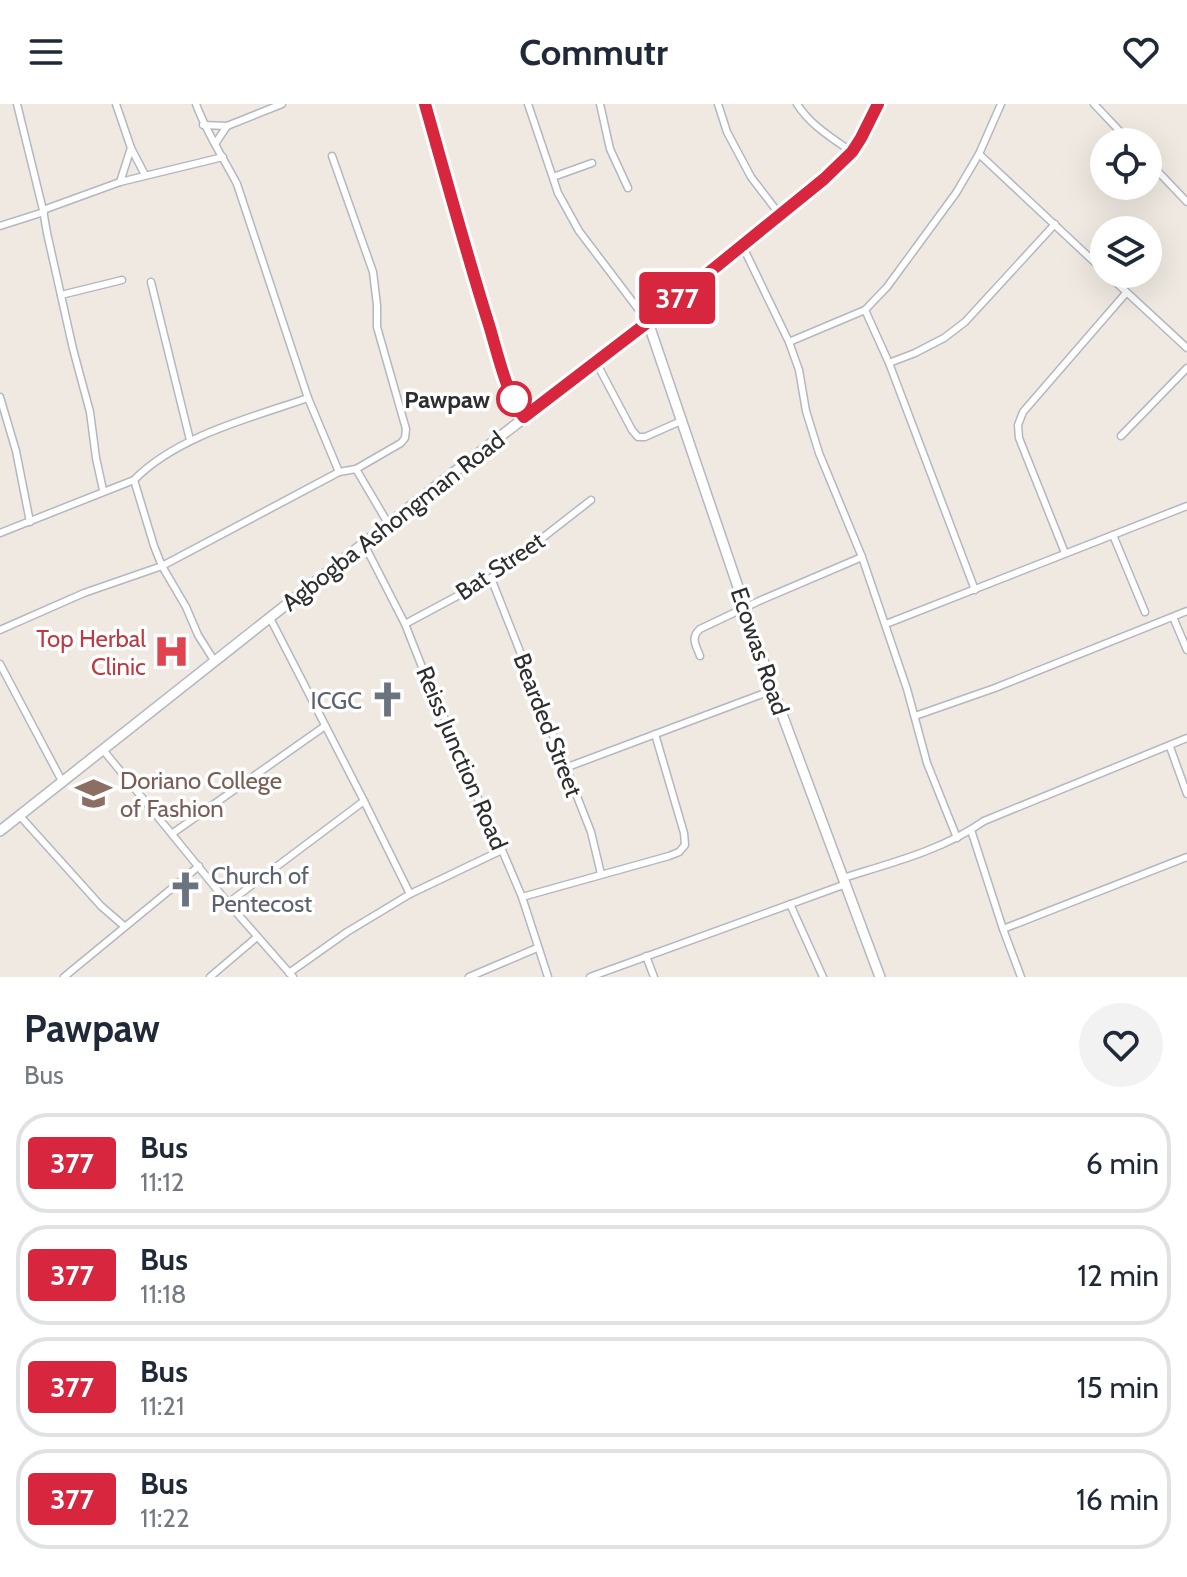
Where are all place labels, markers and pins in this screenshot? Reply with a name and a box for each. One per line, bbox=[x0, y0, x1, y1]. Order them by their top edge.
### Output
marker: Pawpaw bbox=[497, 382, 531, 416]
place label: Pawpaw bbox=[404, 385, 491, 414]
place label: Top Herbal Clinic bbox=[36, 624, 146, 681]
hospital icon: Top Herbal Clinic bbox=[153, 633, 191, 671]
church icon: ICGC bbox=[369, 681, 407, 719]
place label: ICGC bbox=[311, 686, 362, 715]
place label: Doriano College of Fashion bbox=[120, 766, 282, 823]
school or university icon: Doriano College of Fashion bbox=[75, 775, 113, 813]
place label: Church of Pentecost bbox=[211, 861, 312, 918]
church icon: Church of Pentecost bbox=[166, 870, 204, 908]

